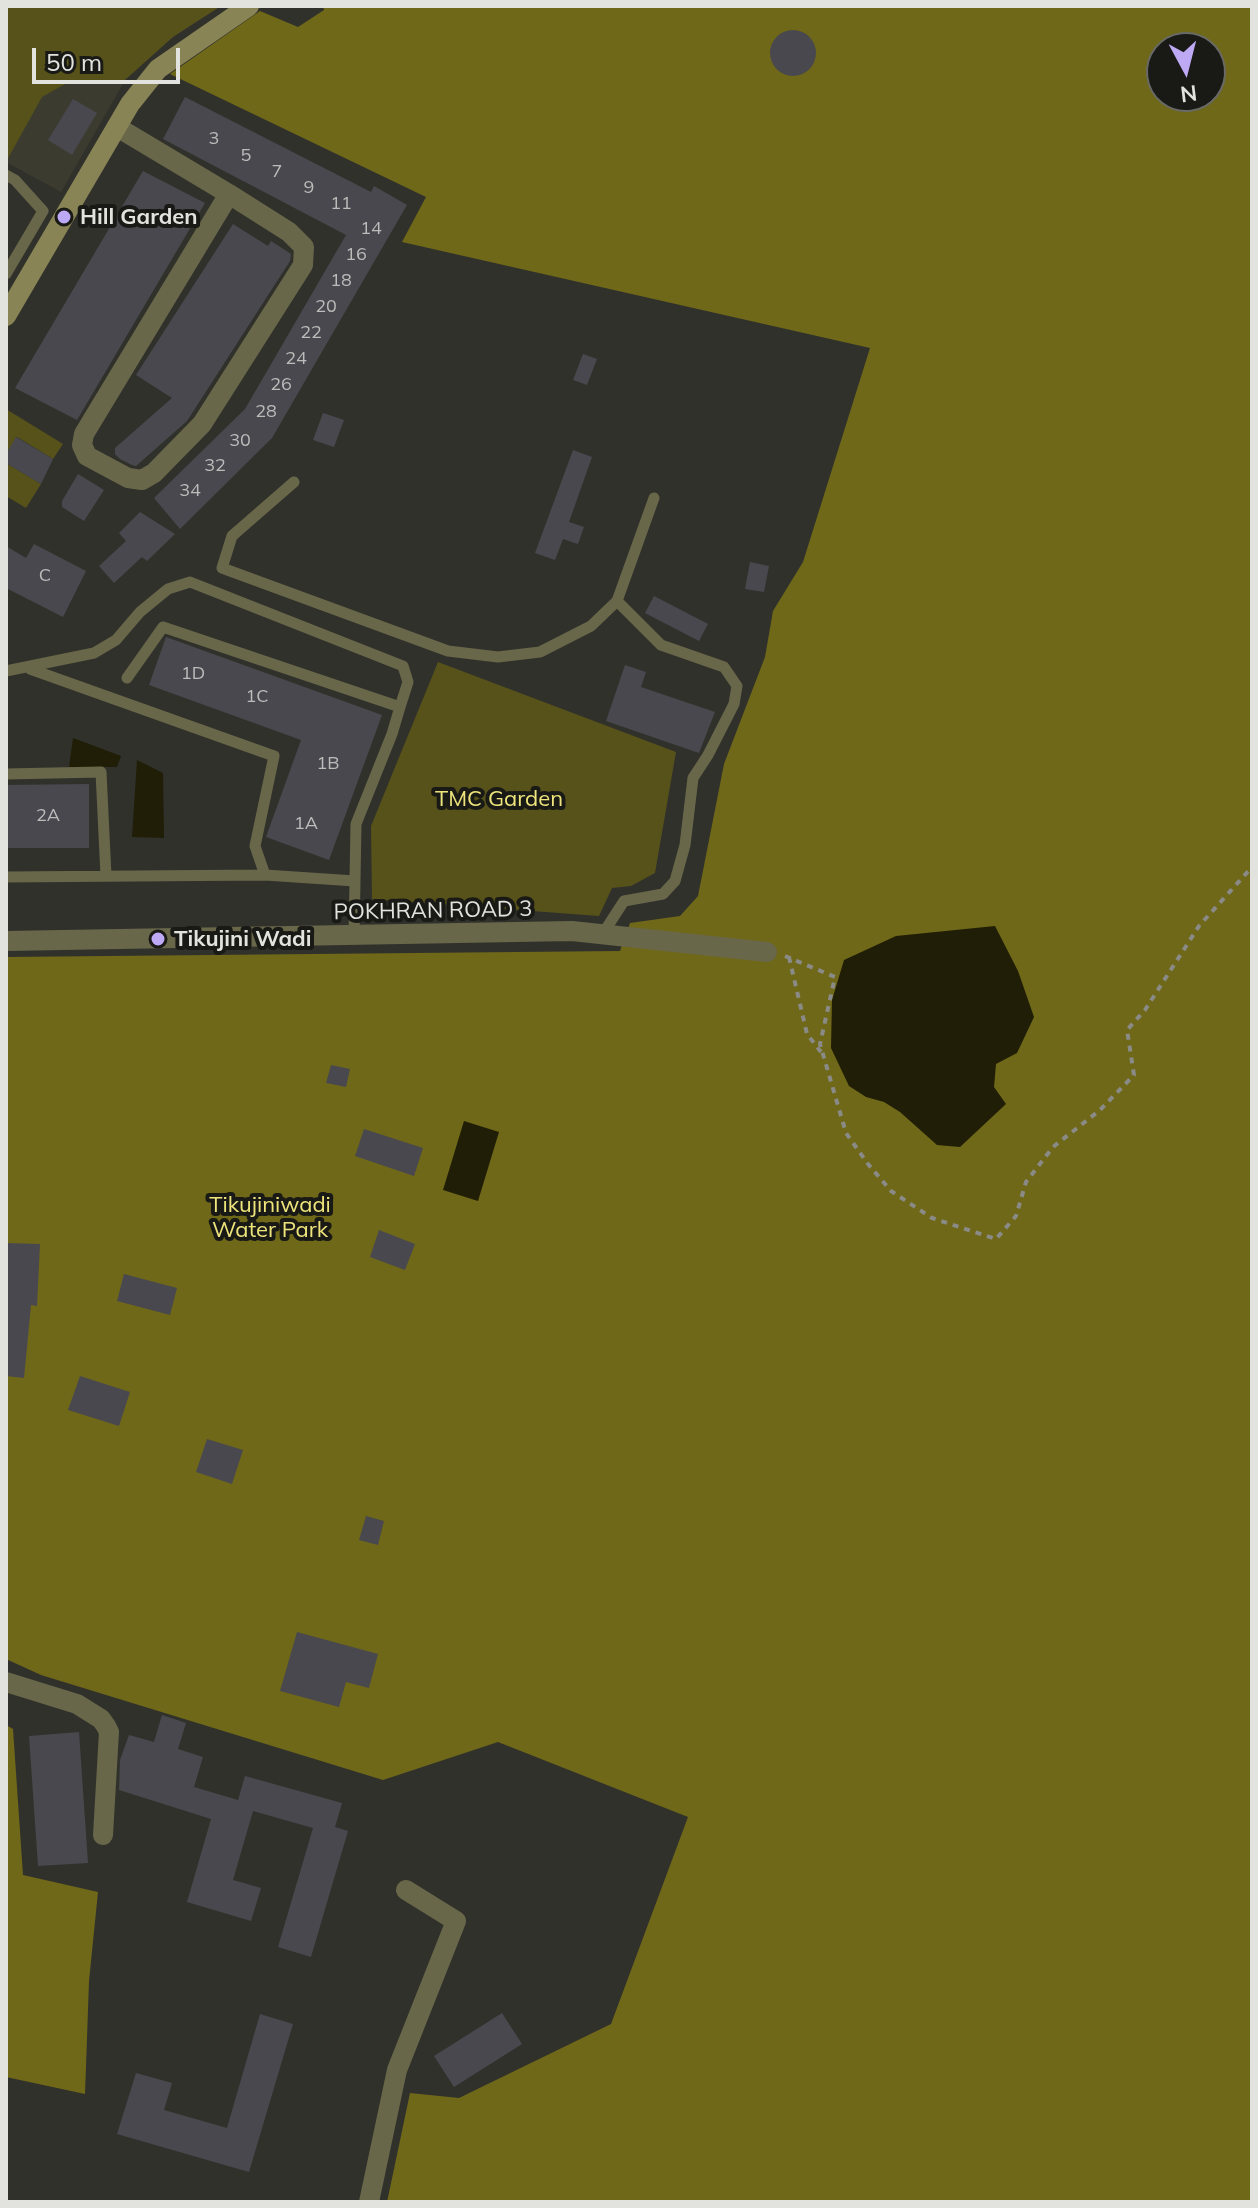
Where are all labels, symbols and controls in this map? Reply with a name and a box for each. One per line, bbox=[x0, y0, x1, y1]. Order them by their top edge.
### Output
scale bar bbox=[36, 32, 184, 82]
north arrow bbox=[1146, 32, 1226, 112]
text: 50 m bbox=[46, 47, 102, 77]
text: N bbox=[1179, 79, 1199, 109]
house number: 3 bbox=[209, 128, 219, 150]
house number: 5 bbox=[241, 145, 251, 167]
house number: 7 bbox=[272, 161, 282, 183]
house number: 9 bbox=[304, 177, 314, 199]
house number: 11 bbox=[330, 193, 352, 215]
place label: Hill Garden bbox=[80, 204, 198, 230]
marker: Hill Garden bbox=[55, 208, 73, 226]
house number: 14 bbox=[360, 218, 382, 240]
house number: 16 bbox=[345, 244, 367, 266]
house number: 18 bbox=[330, 270, 352, 292]
house number: 20 bbox=[315, 296, 337, 318]
house number: 22 bbox=[300, 322, 322, 344]
house number: 24 bbox=[285, 348, 307, 370]
house number: 26 bbox=[270, 374, 292, 396]
house number: 28 bbox=[255, 401, 277, 423]
house number: 30 bbox=[229, 430, 251, 452]
house number: 32 bbox=[204, 455, 226, 477]
house number: 34 bbox=[179, 480, 201, 502]
house number: C bbox=[39, 565, 51, 587]
house number: 1D bbox=[181, 663, 205, 685]
house number: 1C bbox=[245, 686, 269, 708]
house number: 1B bbox=[316, 753, 340, 775]
park label: TMC Garden bbox=[435, 786, 563, 812]
house number: 2A bbox=[36, 805, 60, 827]
house number: 1A bbox=[294, 813, 318, 835]
street label: POKHRAN ROAD 3 bbox=[333, 896, 533, 926]
place label: Tikujini Wadi bbox=[174, 926, 311, 952]
marker: Tikujini Wadi bbox=[149, 930, 167, 948]
park label: Tikujiniwadi Water Park bbox=[209, 1192, 331, 1244]

